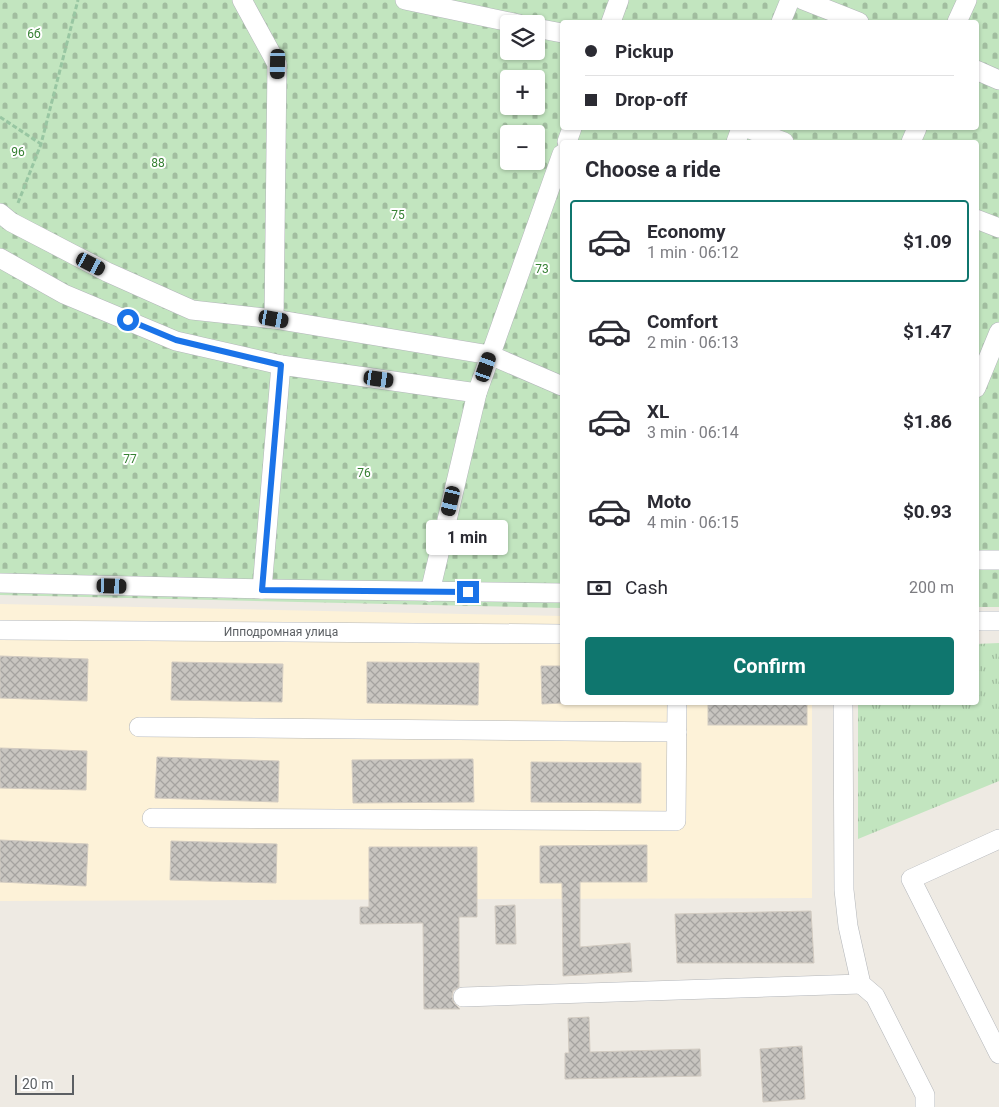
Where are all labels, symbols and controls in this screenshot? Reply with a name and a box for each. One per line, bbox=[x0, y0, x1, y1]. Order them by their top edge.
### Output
map controls bbox=[500, 15, 545, 170]
button: layers bbox=[500, 15, 545, 60]
park label: 6б bbox=[27, 27, 41, 41]
text: Pickup bbox=[615, 40, 674, 63]
car bbox=[270, 49, 285, 79]
button: + bbox=[500, 70, 545, 115]
text: Drop-off bbox=[615, 88, 687, 111]
button: − bbox=[500, 125, 545, 170]
park label: 96 bbox=[11, 145, 25, 159]
park label: 88 bbox=[151, 156, 165, 170]
text: Choose a ride bbox=[585, 157, 721, 182]
park label: 75 bbox=[391, 208, 405, 222]
icon: car bbox=[587, 219, 632, 264]
text: Economy bbox=[647, 220, 726, 243]
text: $1.09 bbox=[903, 230, 952, 253]
text: 1 min · 06:12 bbox=[647, 243, 739, 262]
car bbox=[74, 251, 107, 277]
park label: 73 bbox=[535, 262, 549, 276]
route start bbox=[117, 309, 139, 331]
car bbox=[257, 309, 290, 329]
icon: car bbox=[587, 309, 632, 354]
text: Comfort bbox=[647, 310, 718, 333]
text: $1.47 bbox=[903, 320, 952, 343]
text: 2 min · 06:13 bbox=[647, 333, 739, 352]
car bbox=[474, 350, 497, 384]
car bbox=[363, 369, 394, 389]
icon: car bbox=[587, 399, 632, 444]
text: XL bbox=[647, 400, 669, 423]
text: $1.86 bbox=[903, 410, 952, 433]
text: 3 min · 06:14 bbox=[647, 423, 739, 442]
park label: 77 bbox=[123, 452, 137, 466]
park label: 76 bbox=[357, 466, 371, 480]
car bbox=[440, 485, 461, 517]
icon: car bbox=[587, 489, 632, 534]
text: Moto bbox=[647, 490, 691, 513]
text: $0.93 bbox=[903, 500, 952, 523]
text: 4 min · 06:15 bbox=[647, 513, 739, 532]
callout: 1 min bbox=[427, 520, 509, 554]
text: 1 min bbox=[447, 528, 487, 547]
icon: cash bbox=[585, 574, 613, 602]
text: Cash bbox=[625, 576, 668, 599]
car bbox=[96, 578, 127, 594]
text: 200 m bbox=[909, 578, 954, 597]
route end bbox=[457, 581, 479, 603]
street label: Ипподромная улица bbox=[224, 625, 338, 639]
button: Confirm bbox=[585, 637, 954, 695]
scale bar bbox=[15, 1072, 74, 1095]
text: 20 m bbox=[22, 1076, 54, 1092]

